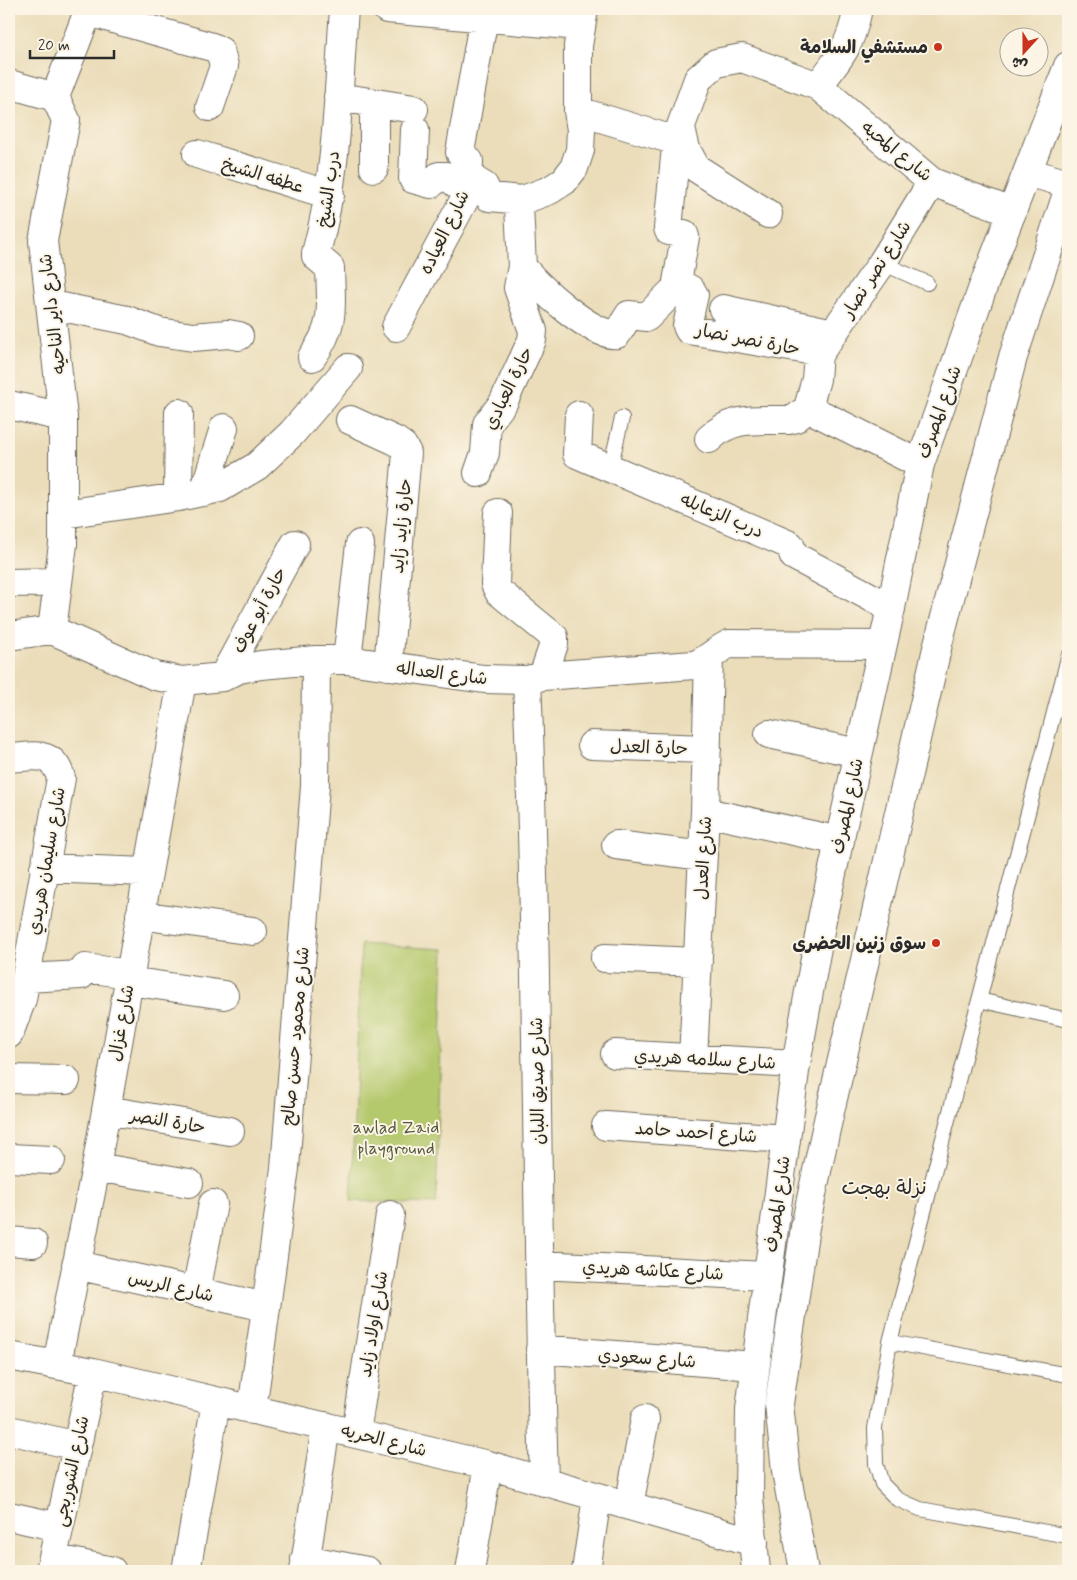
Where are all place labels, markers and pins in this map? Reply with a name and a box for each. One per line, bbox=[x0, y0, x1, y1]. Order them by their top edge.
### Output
place label: مستشفي السلامة bbox=[800, 36, 928, 63]
marker: مستشفي السلامة bbox=[932, 41, 944, 53]
place label: سوق زنين الحضرى bbox=[793, 932, 926, 956]
marker: سوق زنين الحضرى bbox=[930, 937, 942, 949]

